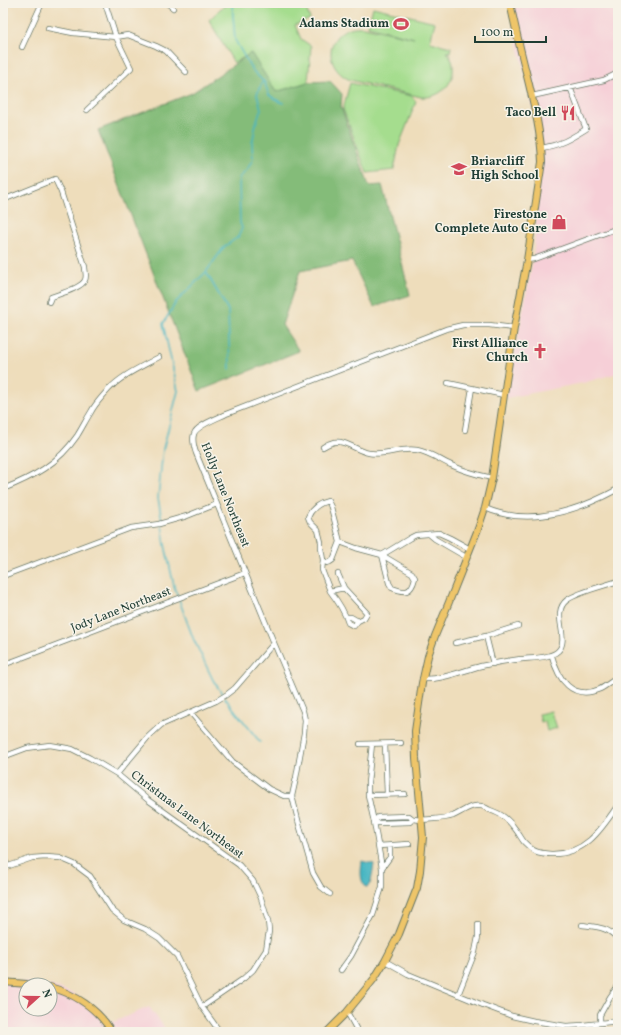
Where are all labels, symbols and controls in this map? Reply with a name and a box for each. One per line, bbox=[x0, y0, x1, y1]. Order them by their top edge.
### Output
sports icon: Adams Stadium bbox=[392, 15, 410, 33]
place label: Adams Stadium bbox=[299, 16, 389, 32]
scale bar bbox=[475, 18, 546, 44]
text: 100 m bbox=[481, 25, 514, 41]
restaurant icon: Taco Bell bbox=[559, 104, 577, 122]
place label: Taco Bell bbox=[505, 105, 556, 121]
place label: Briarcliff High School bbox=[471, 154, 539, 184]
school or university icon: Briarcliff High School bbox=[450, 160, 468, 178]
place label: Firestone Complete Auto Care bbox=[435, 207, 547, 237]
shop icon: Firestone Complete Auto Care bbox=[550, 213, 568, 231]
place label: First Alliance Church bbox=[452, 336, 528, 366]
church icon: First Alliance Church bbox=[531, 342, 549, 360]
street label: Holly Lane Northeast bbox=[197, 440, 253, 550]
street label: Jody Lane Northeast bbox=[69, 583, 173, 637]
street label: Christmas Lane Northeast bbox=[127, 767, 247, 863]
north arrow bbox=[18, 977, 58, 1017]
text: N bbox=[38, 988, 54, 1000]

